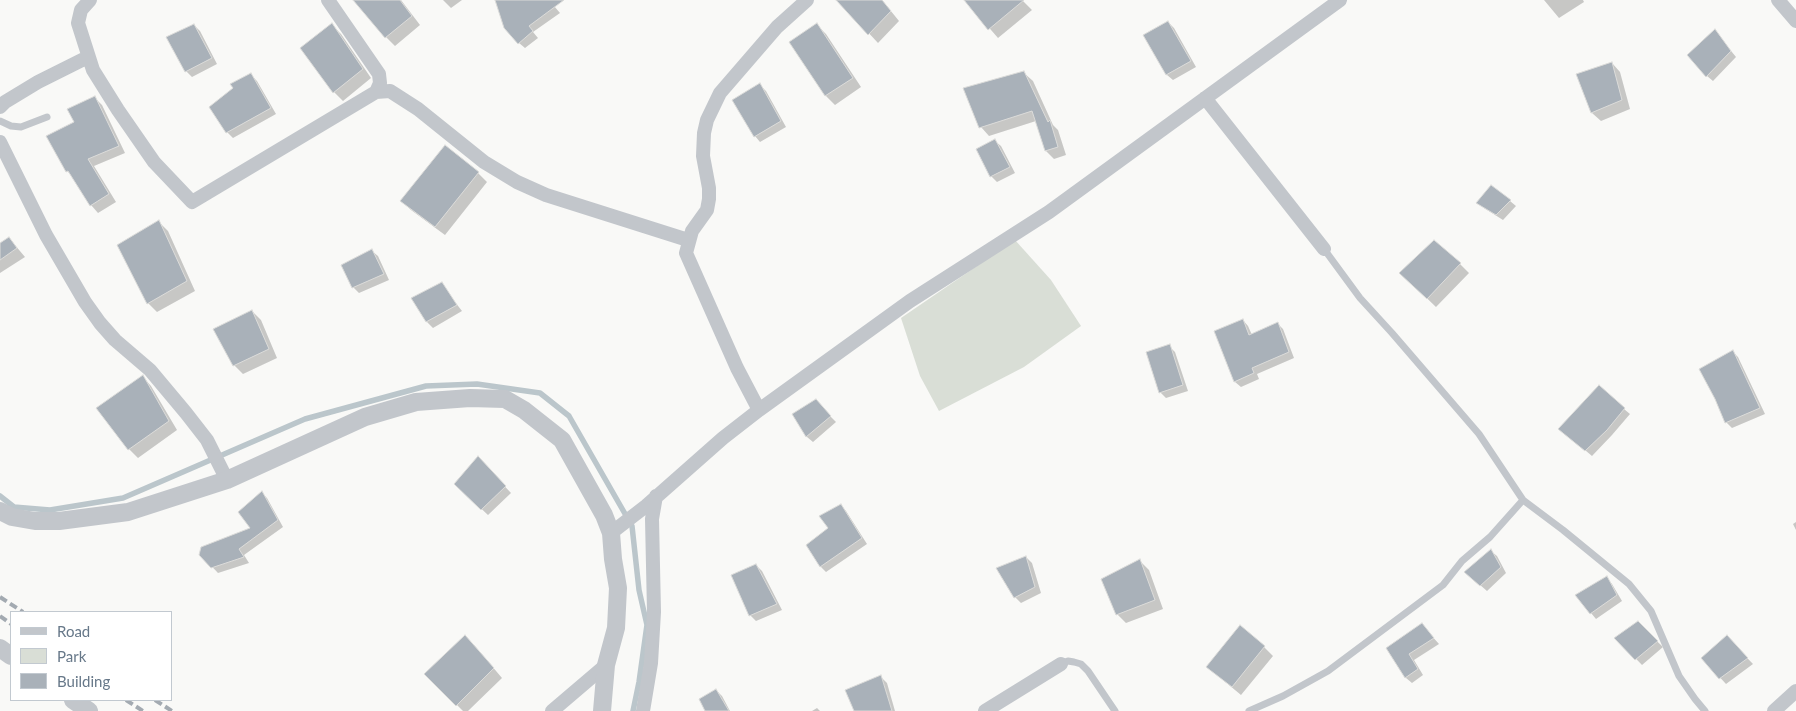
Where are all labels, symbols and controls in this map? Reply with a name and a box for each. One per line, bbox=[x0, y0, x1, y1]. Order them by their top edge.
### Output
legend bbox=[10, 611, 172, 701]
text: Road bbox=[57, 622, 90, 640]
text: Park bbox=[57, 647, 86, 665]
text: Building bbox=[57, 672, 110, 690]

